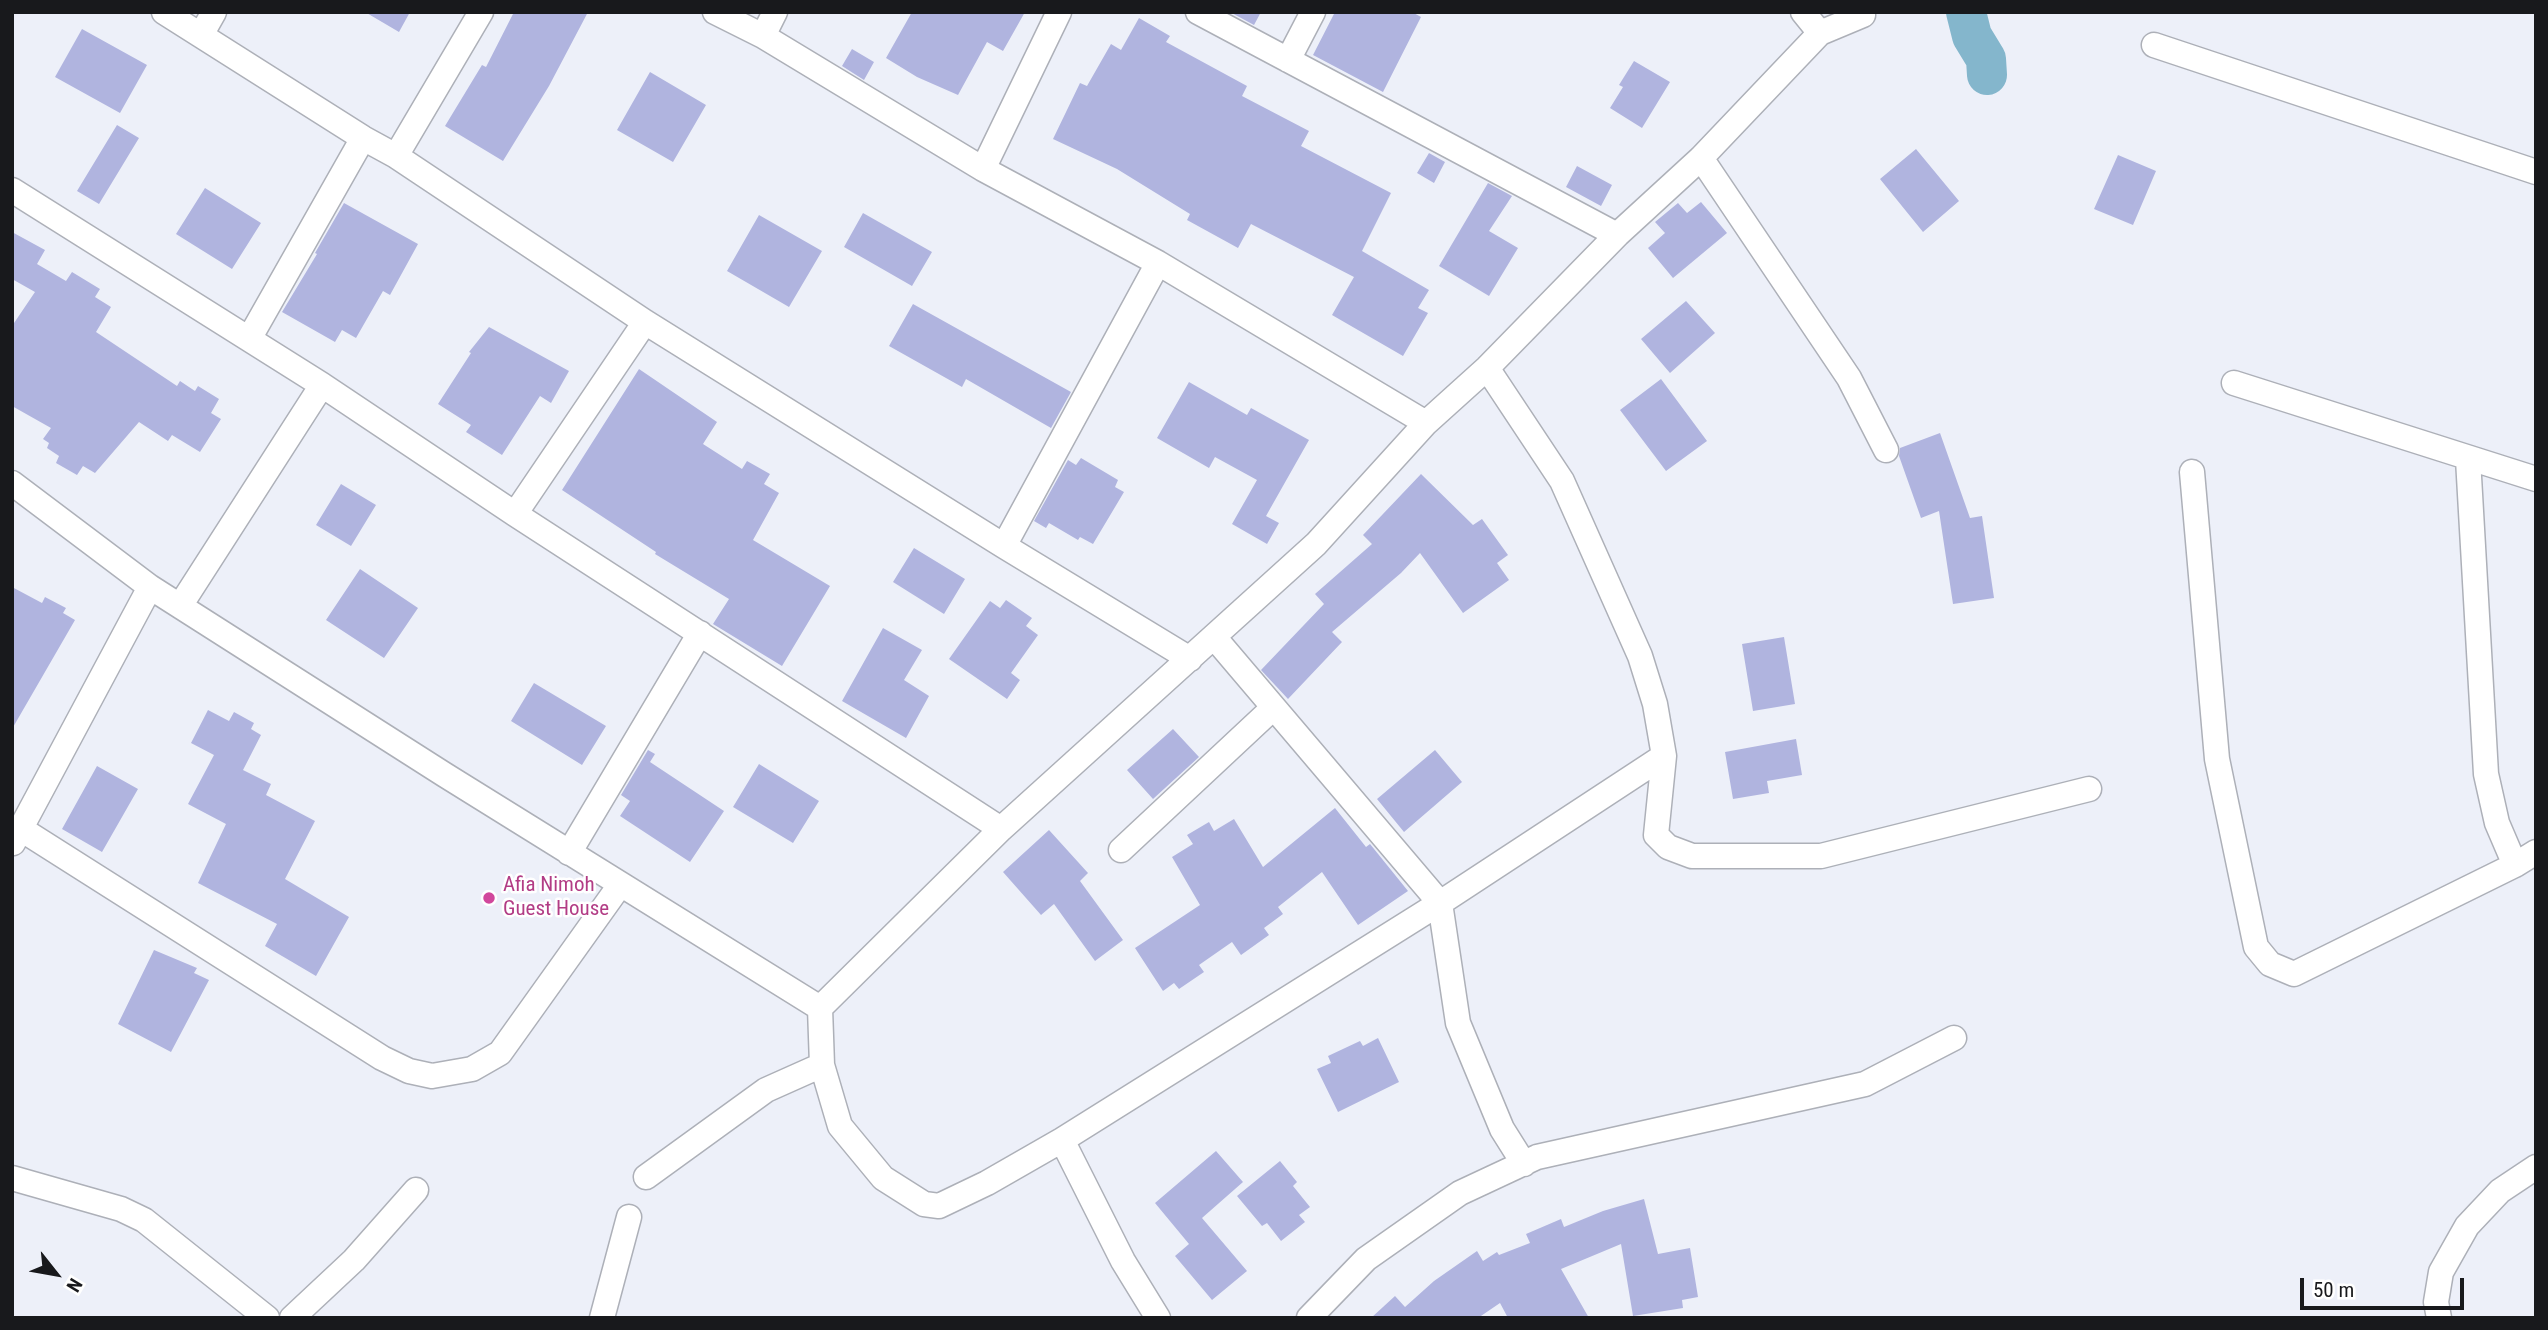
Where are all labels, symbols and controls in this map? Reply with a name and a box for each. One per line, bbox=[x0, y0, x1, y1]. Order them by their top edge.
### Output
place label: Afia Nimoh Guest House bbox=[503, 873, 609, 923]
marker: Afia Nimoh Guest House bbox=[481, 890, 497, 906]
north arrow bbox=[21, 1239, 91, 1309]
scale bar bbox=[2303, 1264, 2468, 1308]
text: N bbox=[62, 1274, 87, 1296]
text: 50 m bbox=[2313, 1278, 2354, 1302]

